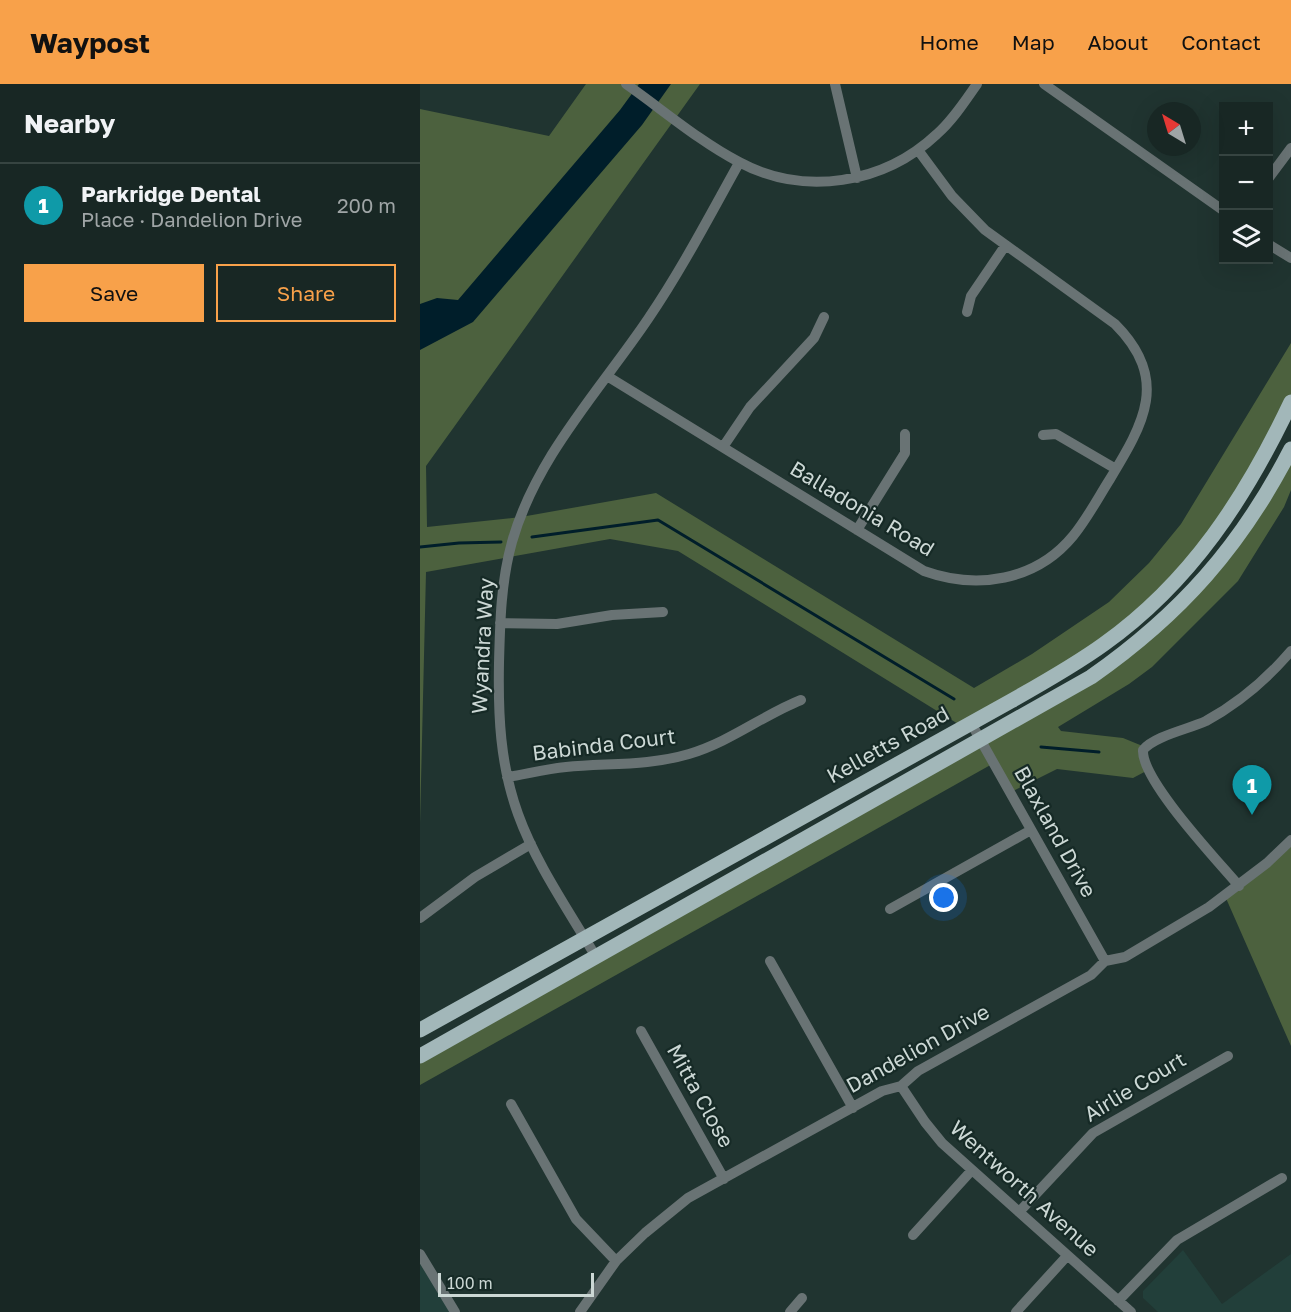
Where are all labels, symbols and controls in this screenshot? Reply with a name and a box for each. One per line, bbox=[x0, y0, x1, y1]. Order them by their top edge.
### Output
text: Waypost bbox=[30, 26, 150, 59]
text: Home bbox=[919, 29, 979, 55]
text: Map bbox=[1012, 29, 1055, 55]
text: About bbox=[1088, 29, 1148, 55]
text: Contact bbox=[1181, 29, 1261, 55]
north arrow bbox=[1147, 102, 1201, 156]
map controls bbox=[1219, 102, 1273, 264]
button: + bbox=[1219, 102, 1273, 156]
text: Nearby bbox=[24, 108, 115, 139]
button: − bbox=[1219, 156, 1273, 210]
text: Parkridge Dental bbox=[81, 180, 261, 207]
text: 1 bbox=[38, 193, 49, 217]
text: 200 m bbox=[337, 193, 396, 217]
text: Place · Dandelion Drive bbox=[81, 207, 302, 231]
button: layers bbox=[1219, 210, 1273, 264]
button: Save bbox=[24, 264, 204, 322]
button: Share bbox=[216, 264, 396, 322]
street label: Balladonia Road bbox=[786, 455, 939, 561]
street label: Wyandra Way bbox=[465, 577, 499, 715]
street label: Kelletts Road bbox=[822, 700, 953, 788]
street label: Babinda Court bbox=[531, 722, 677, 766]
street label: Blaxland Drive bbox=[1009, 761, 1103, 902]
pin: 1 bbox=[1232, 766, 1272, 815]
your location bbox=[929, 883, 958, 912]
street label: Dandelion Drive bbox=[841, 998, 994, 1098]
street label: Mitta Close bbox=[662, 1039, 740, 1152]
street label: Airlie Court bbox=[1079, 1046, 1190, 1127]
street label: Wentworth Avenue bbox=[945, 1115, 1105, 1262]
scale bar bbox=[438, 1270, 594, 1298]
text: 100 m bbox=[447, 1273, 493, 1293]

